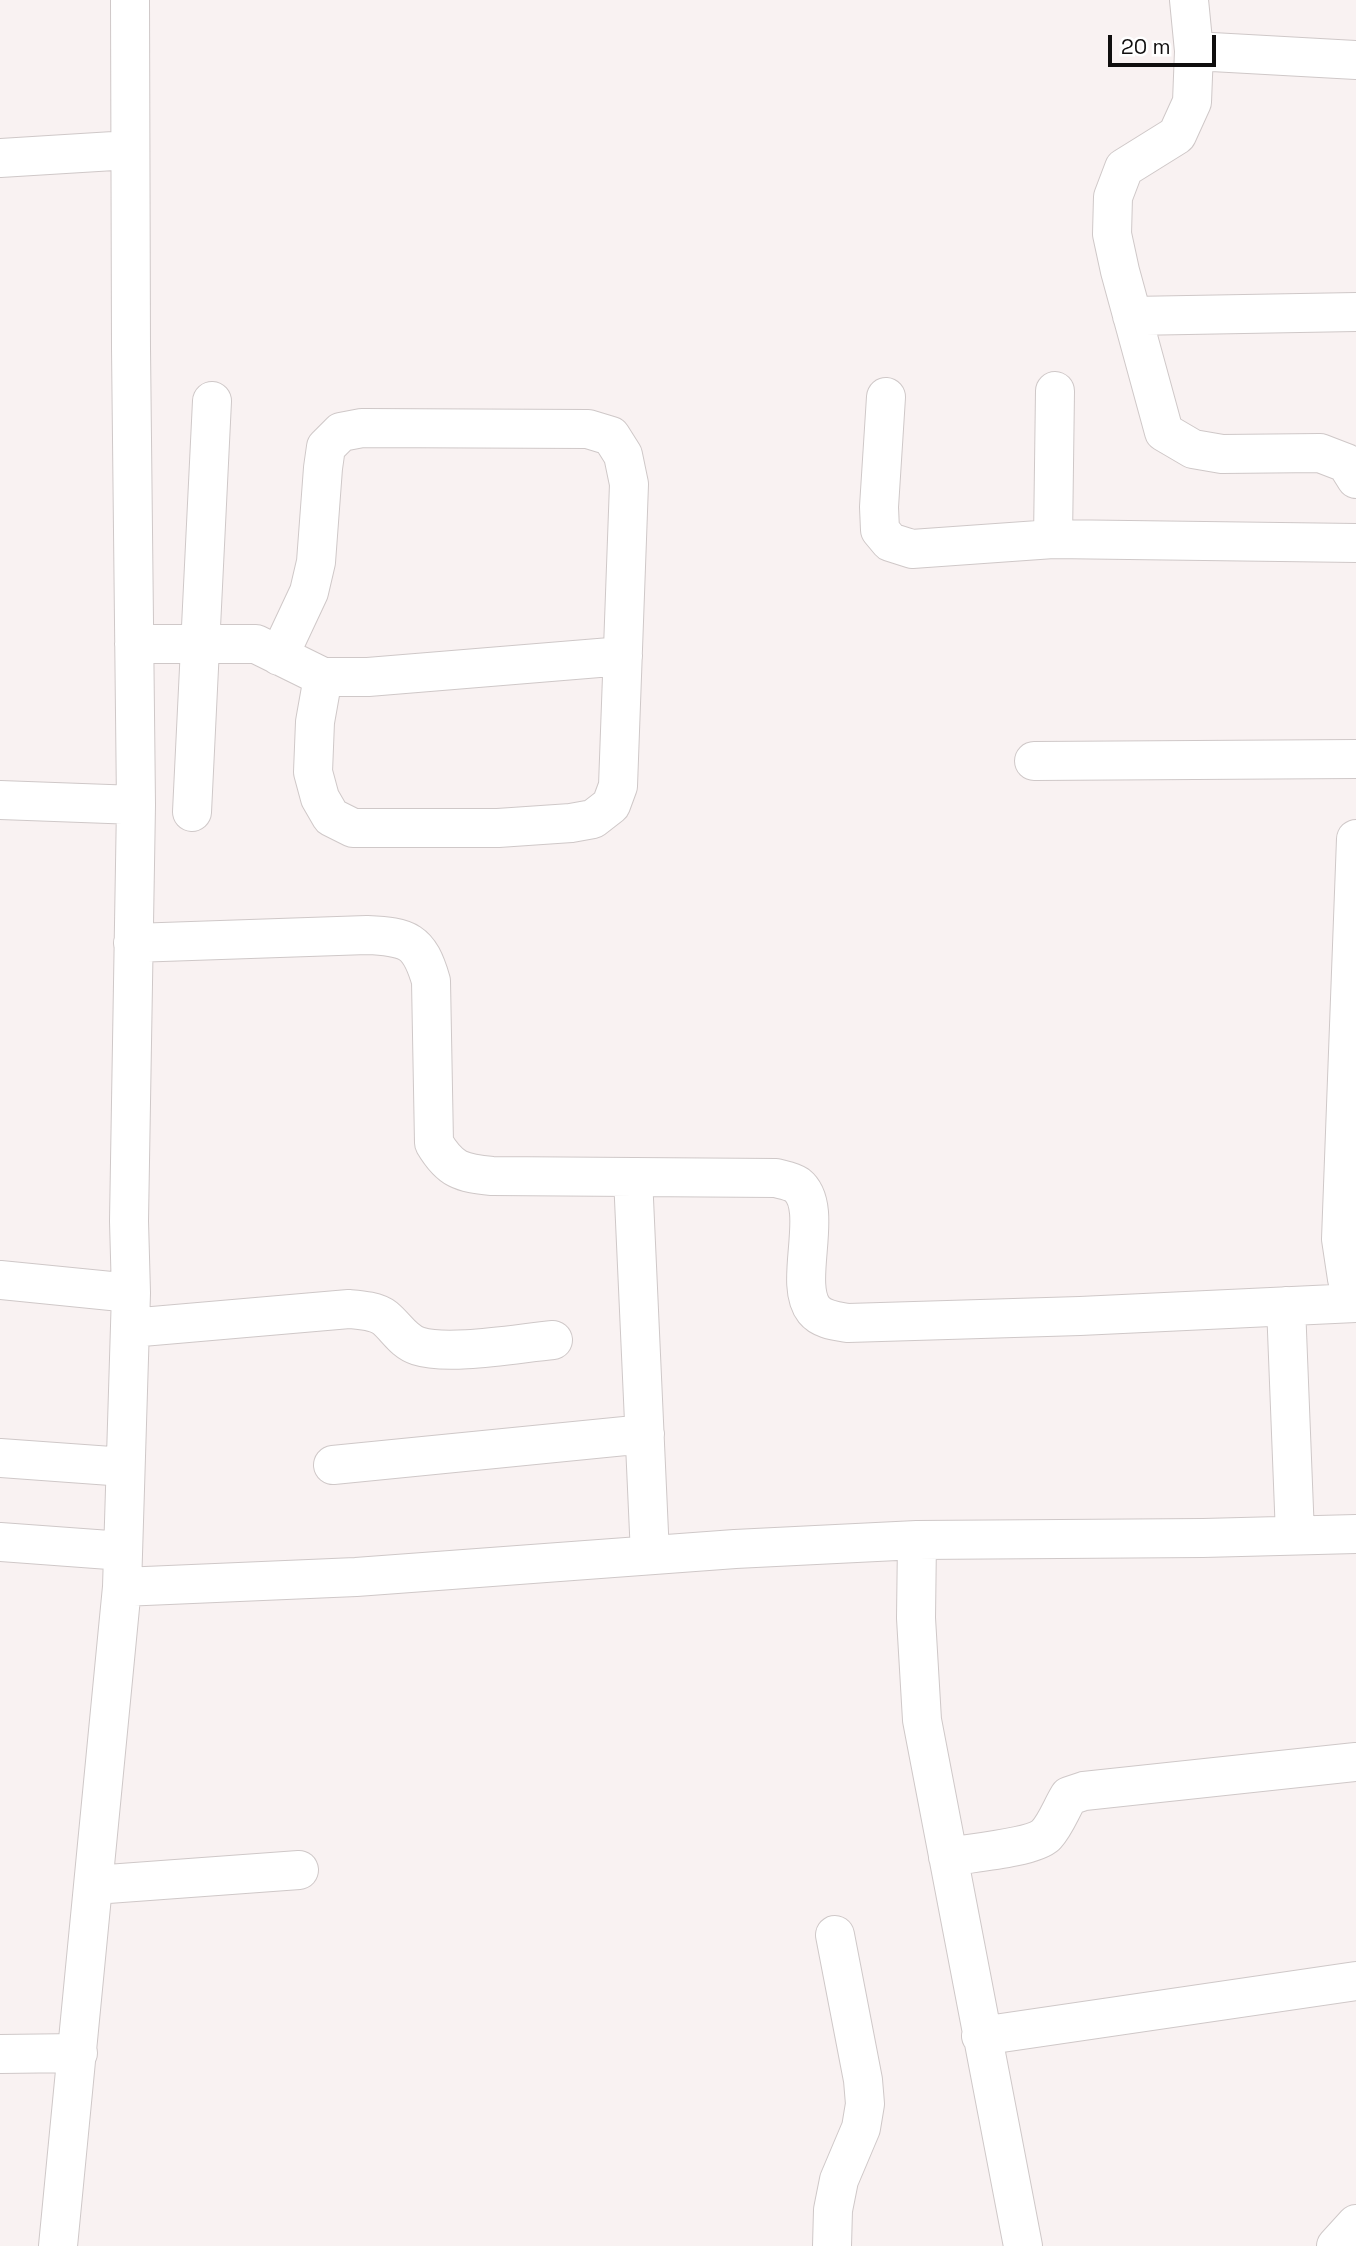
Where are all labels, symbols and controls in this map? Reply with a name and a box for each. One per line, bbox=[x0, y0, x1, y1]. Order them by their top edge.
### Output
scale bar bbox=[1111, 21, 1220, 65]
text: 20 m bbox=[1121, 33, 1171, 60]

